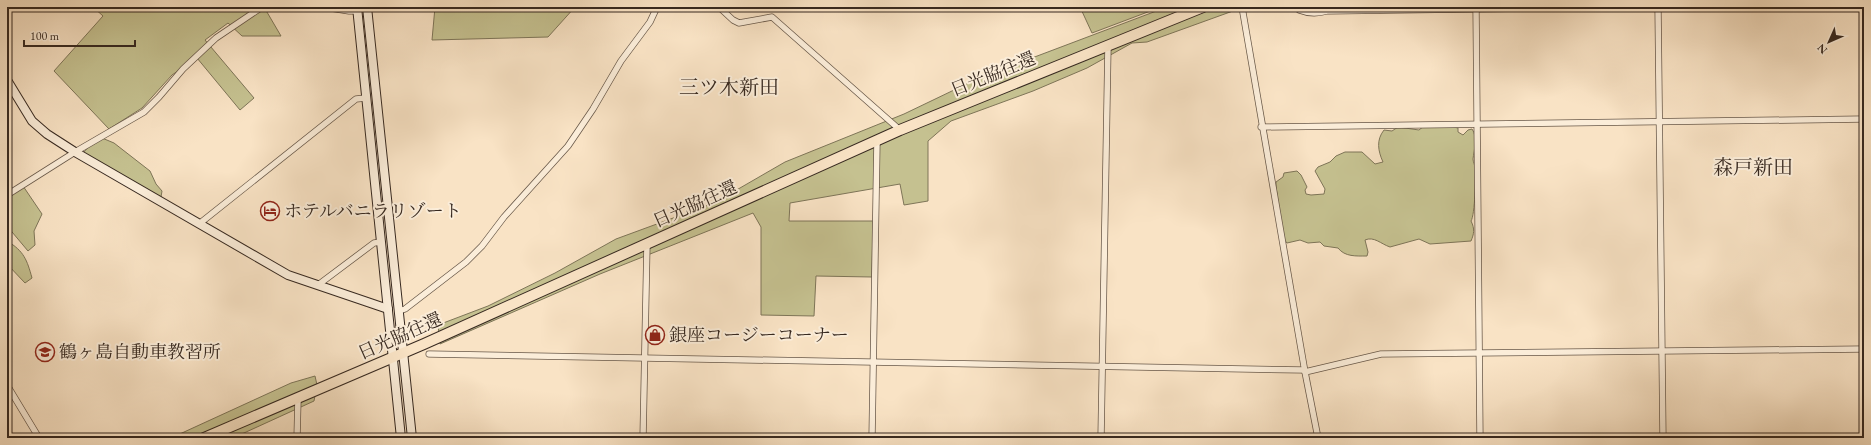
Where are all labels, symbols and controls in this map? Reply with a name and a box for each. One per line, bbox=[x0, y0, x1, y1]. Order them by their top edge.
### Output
scale bar bbox=[24, 22, 135, 48]
north arrow bbox=[1809, 22, 1849, 62]
text: 100 m bbox=[30, 28, 60, 44]
text: N bbox=[1814, 41, 1830, 57]
street label: 日光脇往還 bbox=[947, 46, 1039, 101]
district label: 三ツ木新田 bbox=[679, 74, 779, 100]
district label: 森戸新田 bbox=[1713, 154, 1793, 180]
street label: 日光脇往還 bbox=[649, 175, 741, 232]
place label: ホテルバニラリゾート bbox=[284, 199, 462, 222]
hotel icon: ホテルバニラリゾート bbox=[259, 200, 281, 222]
street label: 日光脇往還 bbox=[354, 307, 446, 364]
place label: 銀座コージーコーナー bbox=[669, 323, 849, 346]
shop icon: 銀座コージーコーナー bbox=[644, 324, 666, 346]
place label: 鶴ヶ島自動車教習所 bbox=[59, 340, 221, 363]
school or university icon: 鶴ヶ島自動車教習所 bbox=[34, 341, 56, 363]

